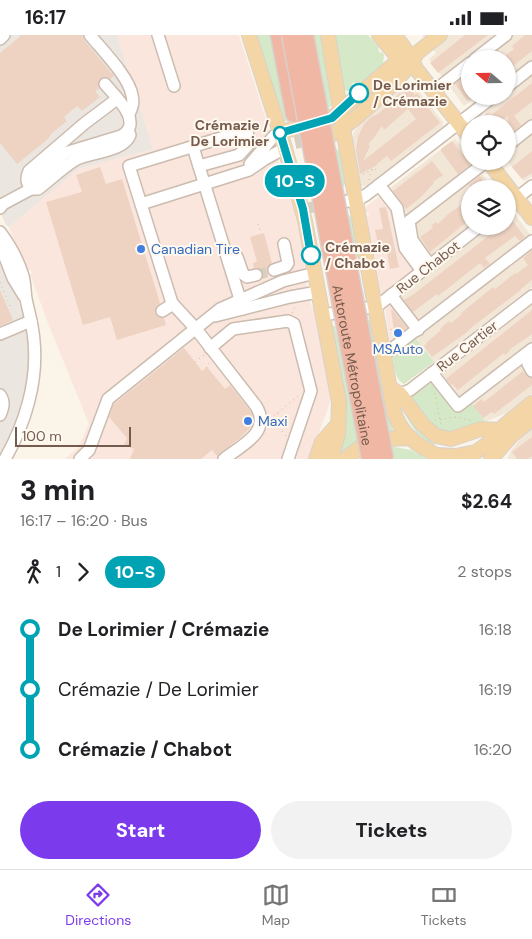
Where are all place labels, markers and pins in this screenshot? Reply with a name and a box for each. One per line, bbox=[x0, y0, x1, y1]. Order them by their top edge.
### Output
place label: De Lorimier / Crémazie bbox=[373, 76, 452, 110]
marker: De Lorimier / Crémazie bbox=[349, 83, 369, 103]
place label: Crémazie / De Lorimier bbox=[191, 116, 269, 150]
marker: Crémazie / De Lorimier bbox=[273, 126, 287, 140]
place label: Crémazie / Chabot bbox=[325, 238, 390, 272]
place label: Canadian Tire bbox=[151, 240, 240, 258]
marker: Canadian Tire bbox=[135, 243, 147, 255]
marker: Crémazie / Chabot bbox=[301, 245, 321, 265]
marker: MSAuto bbox=[392, 327, 404, 339]
place label: MSAuto bbox=[373, 340, 423, 358]
place label: Maxi bbox=[258, 412, 288, 430]
marker: Maxi bbox=[242, 415, 254, 427]

